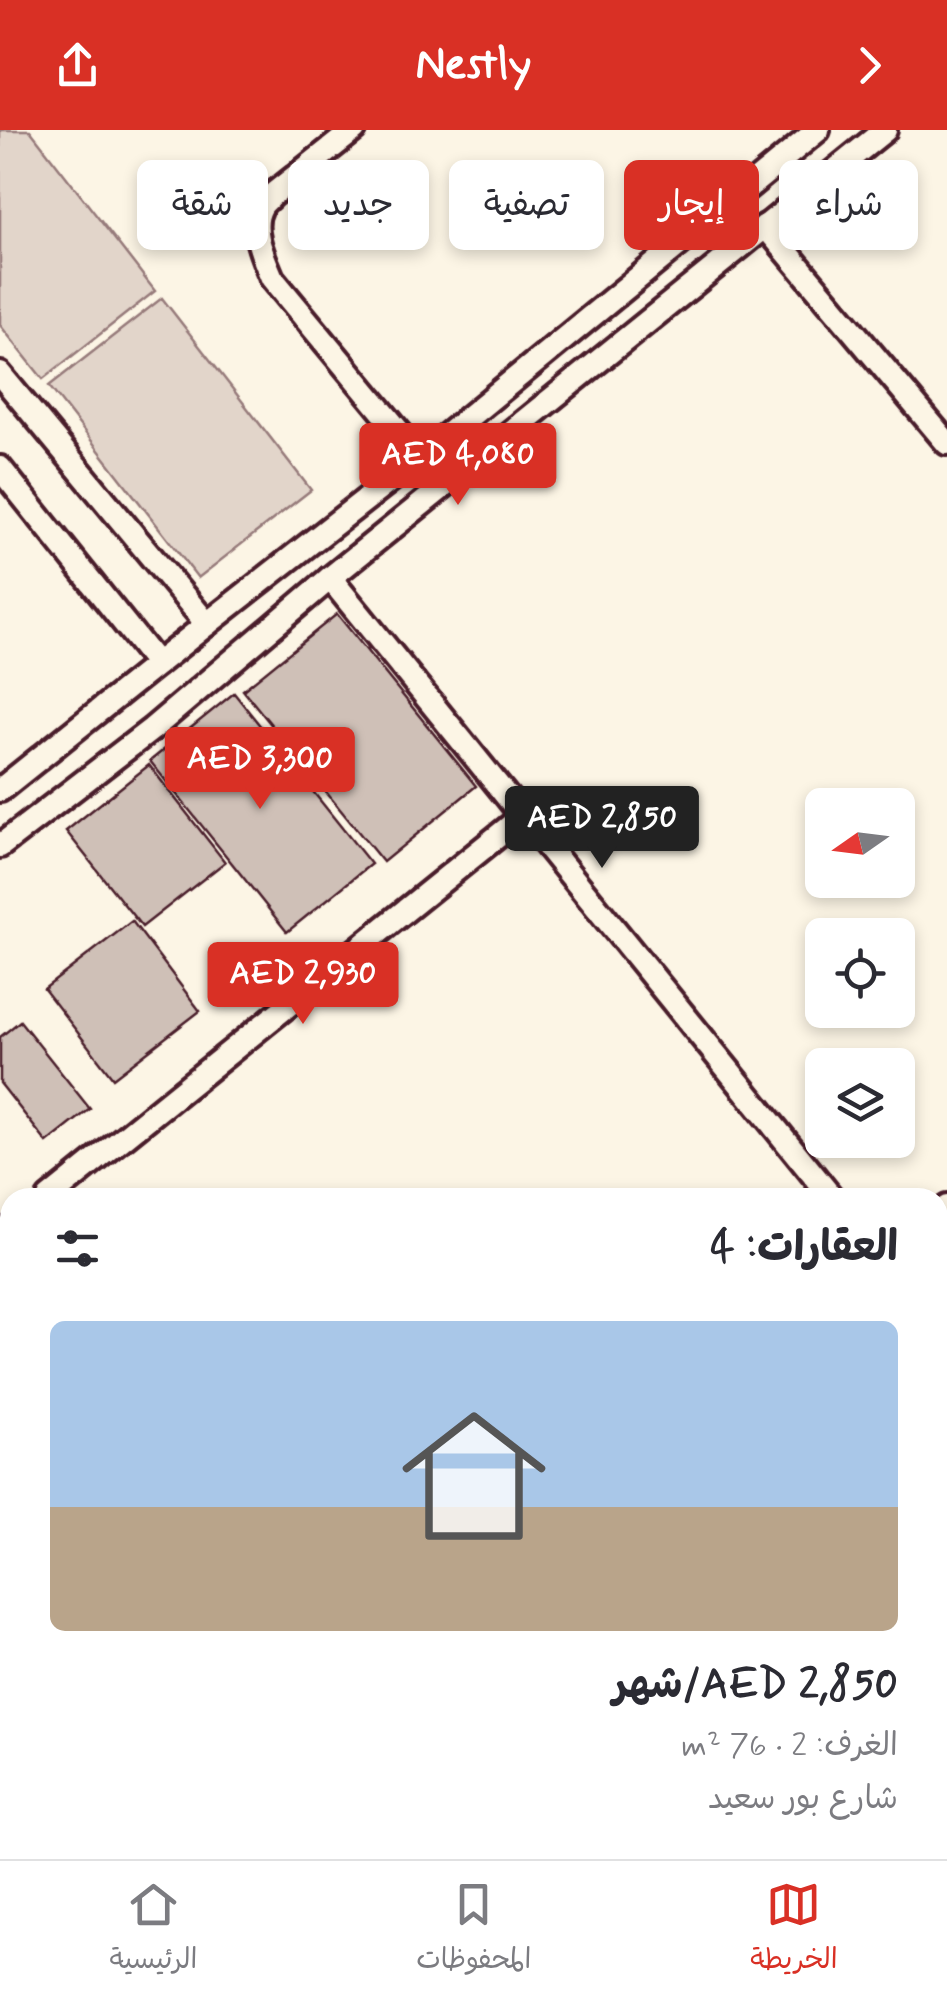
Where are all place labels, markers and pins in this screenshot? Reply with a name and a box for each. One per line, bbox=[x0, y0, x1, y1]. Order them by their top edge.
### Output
pin: AED 4,080 bbox=[344, 423, 572, 508]
pin: AED 3,300 bbox=[146, 727, 374, 812]
pin: AED 2,850 bbox=[488, 786, 716, 871]
pin: AED 2,930 bbox=[189, 942, 417, 1027]

